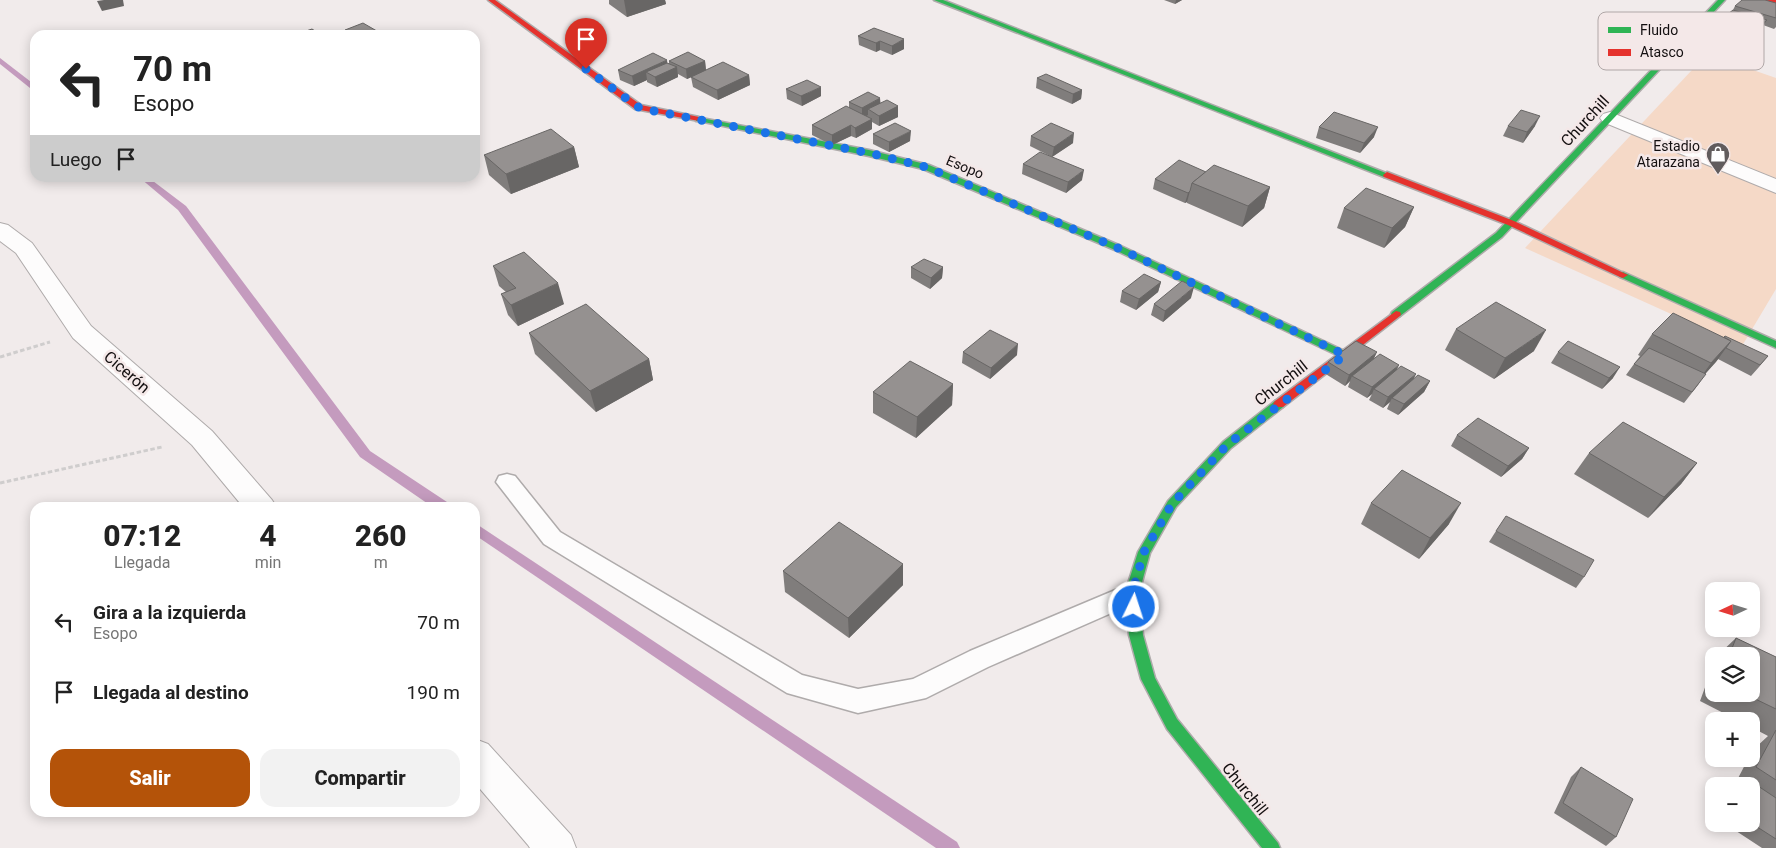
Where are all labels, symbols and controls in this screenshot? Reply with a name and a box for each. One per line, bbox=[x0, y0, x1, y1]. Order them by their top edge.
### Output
legend bbox=[1598, 12, 1764, 70]
pin bbox=[565, 18, 607, 69]
text: Fluido bbox=[1640, 22, 1678, 38]
icon: arrive bbox=[572, 25, 600, 53]
text: Atasco bbox=[1640, 44, 1684, 60]
text: 70 m bbox=[133, 49, 212, 90]
icon: left bbox=[50, 50, 115, 115]
text: Esopo bbox=[133, 91, 194, 116]
street label: Churchill bbox=[1557, 92, 1613, 150]
place label: Estadio Atarazana bbox=[1637, 138, 1700, 170]
shop icon: Estadio Atarazana bbox=[1705, 141, 1731, 175]
icon: arrive bbox=[112, 145, 140, 173]
text: Luego bbox=[50, 148, 102, 171]
street label: Esopo bbox=[944, 152, 986, 182]
street label: Cicerón bbox=[100, 347, 154, 397]
street label: Churchill bbox=[1251, 356, 1311, 410]
text: 07:12 bbox=[103, 518, 181, 553]
text: 4 bbox=[259, 518, 277, 553]
text: 260 bbox=[355, 518, 407, 553]
text: Llegada bbox=[114, 553, 171, 572]
text: min bbox=[255, 553, 281, 572]
text: m bbox=[374, 553, 388, 572]
position arrow bbox=[1107, 580, 1159, 632]
north arrow bbox=[1705, 582, 1760, 638]
map controls bbox=[1705, 582, 1760, 832]
text: Gira a la izquierda bbox=[93, 601, 246, 624]
icon: left bbox=[50, 608, 78, 636]
text: 70 m bbox=[417, 611, 460, 634]
text: Esopo bbox=[93, 624, 138, 643]
button: layers bbox=[1705, 647, 1760, 702]
icon: arrive bbox=[50, 678, 78, 706]
text: Llegada al destino bbox=[93, 681, 249, 704]
text: 190 m bbox=[407, 681, 460, 704]
button: + bbox=[1705, 712, 1760, 767]
button: Salir bbox=[50, 749, 250, 807]
button: Compartir bbox=[260, 749, 460, 807]
street label: Churchill bbox=[1218, 759, 1272, 819]
button: − bbox=[1705, 777, 1760, 832]

